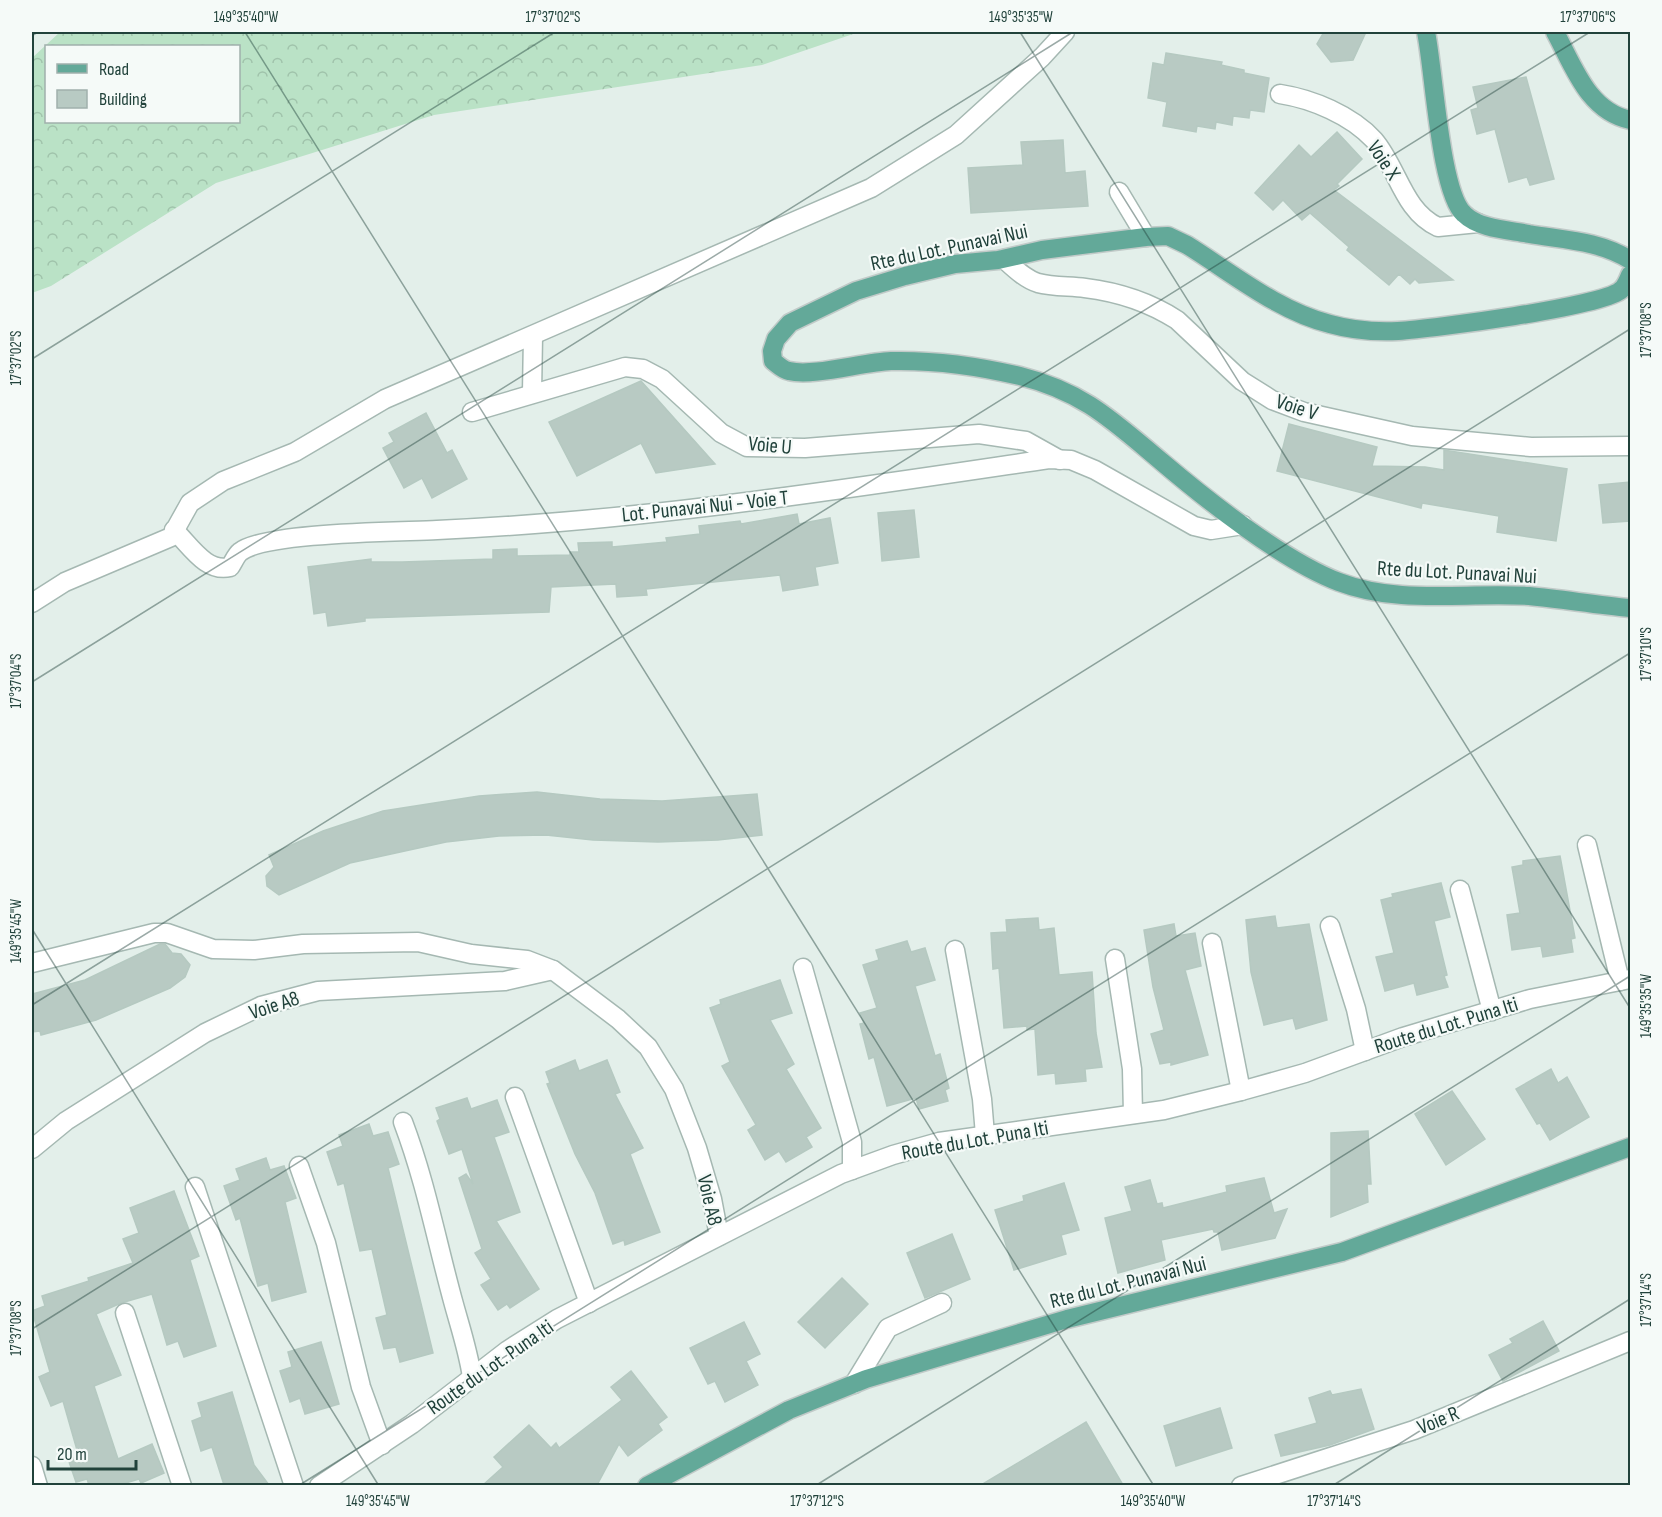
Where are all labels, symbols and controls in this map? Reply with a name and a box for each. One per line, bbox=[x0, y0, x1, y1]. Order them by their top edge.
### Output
text: 149°35'40"W bbox=[214, 8, 278, 27]
text: 17°37'02"S bbox=[526, 8, 580, 27]
text: 149°35'35"W bbox=[989, 8, 1053, 27]
text: 17°37'06"S bbox=[1560, 8, 1616, 27]
legend bbox=[45, 45, 240, 123]
text: Road bbox=[99, 59, 129, 80]
text: Building bbox=[99, 89, 147, 110]
street label: Voie X bbox=[1361, 136, 1406, 185]
street label: Rte du Lot. Punavai Nui bbox=[868, 219, 1030, 276]
text: 17°37'08"S bbox=[1637, 302, 1656, 358]
text: 17°37'02"S bbox=[7, 331, 26, 385]
street label: Voie V bbox=[1273, 389, 1322, 426]
street label: Voie U bbox=[747, 431, 793, 460]
street label: Lot. Punavai Nui - Voie T bbox=[620, 485, 790, 528]
street label: Rte du Lot. Punavai Nui bbox=[1376, 556, 1537, 589]
text: 17°37'10"S bbox=[1637, 627, 1656, 681]
text: 17°37'04"S bbox=[7, 653, 26, 709]
text: 149°35'45"W bbox=[7, 899, 26, 963]
text: 149°35'35"W bbox=[1637, 974, 1656, 1038]
street label: Voie A8 bbox=[246, 986, 302, 1025]
street label: Route du Lot. Puna Iti bbox=[1371, 992, 1521, 1059]
street label: Route du Lot. Puna Iti bbox=[900, 1115, 1050, 1166]
street label: Voie A8 bbox=[692, 1172, 727, 1228]
street label: Rte du Lot. Punavai Nui bbox=[1048, 1251, 1209, 1314]
text: 17°37'14"S bbox=[1637, 1273, 1656, 1327]
text: 17°37'08"S bbox=[7, 1300, 26, 1356]
street label: Route du Lot. Puna Iti bbox=[422, 1315, 558, 1420]
street label: Voie R bbox=[1414, 1401, 1463, 1440]
scale bar bbox=[48, 1433, 136, 1471]
text: 20 m bbox=[57, 1444, 87, 1465]
text: 149°35'45"W bbox=[346, 1492, 410, 1511]
text: 17°37'12"S bbox=[790, 1492, 844, 1511]
text: 149°35'40"W bbox=[1121, 1492, 1185, 1511]
text: 17°37'14"S bbox=[1307, 1492, 1361, 1511]

